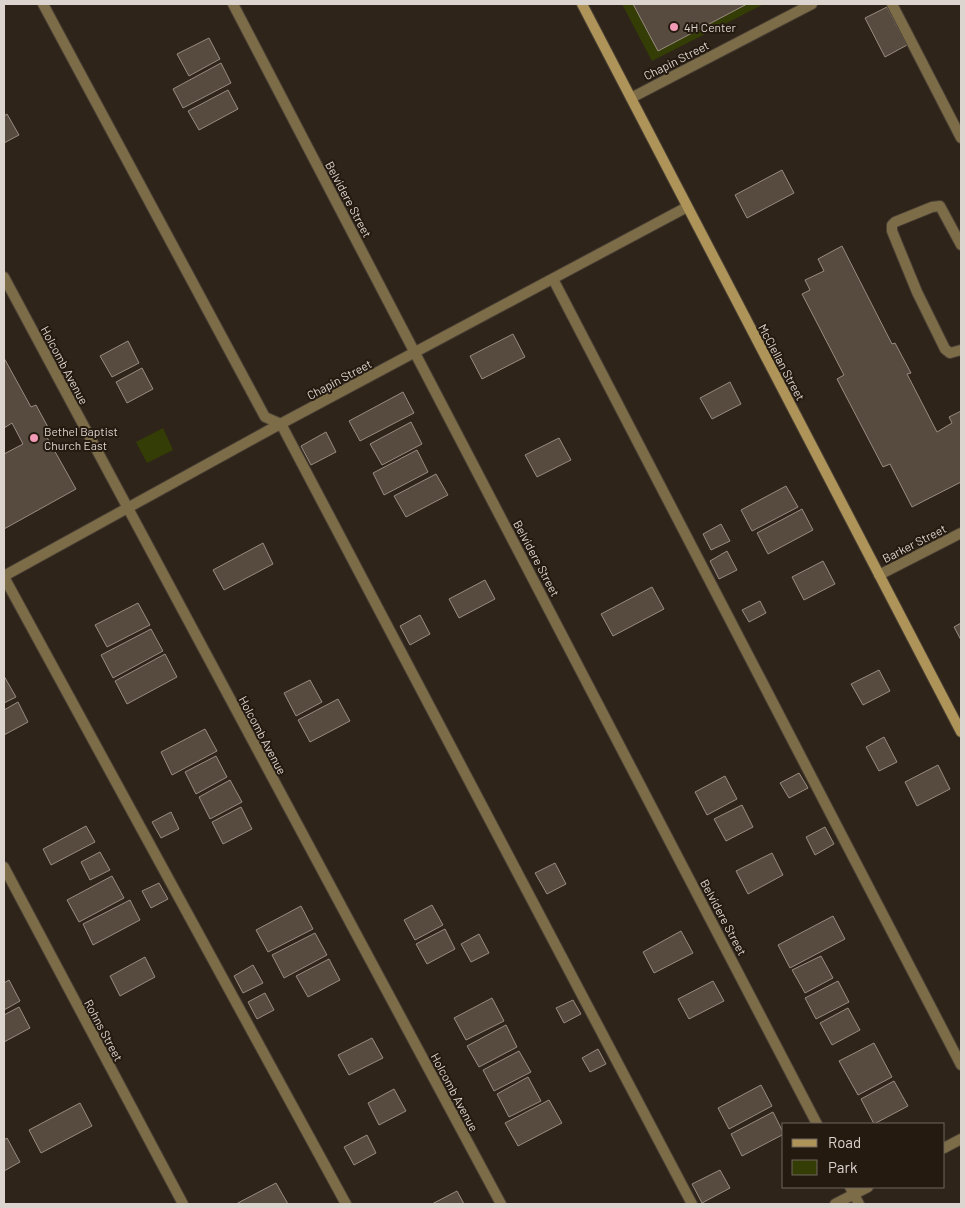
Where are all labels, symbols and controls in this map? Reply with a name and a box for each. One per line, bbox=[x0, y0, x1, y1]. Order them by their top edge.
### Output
place label: 4H Center bbox=[684, 20, 737, 34]
marker: 4H Center bbox=[668, 21, 680, 33]
street label: Chapin Street bbox=[641, 38, 711, 82]
street label: Belvidere Street bbox=[323, 159, 375, 239]
street label: McClellan Street bbox=[756, 321, 808, 403]
street label: Holcomb Avenue bbox=[38, 323, 92, 407]
street label: Chapin Street bbox=[304, 356, 374, 402]
place label: Bethel Baptist Church East bbox=[44, 424, 118, 452]
marker: Bethel Baptist Church East bbox=[28, 432, 40, 444]
street label: Belvidere Street bbox=[511, 518, 563, 598]
street label: Barker Street bbox=[880, 521, 948, 565]
street label: Holcomb Avenue bbox=[236, 693, 290, 777]
street label: Belvidere Street bbox=[698, 877, 750, 957]
street label: Rohns Street bbox=[82, 997, 126, 1063]
street label: Holcomb Avenue bbox=[428, 1050, 482, 1134]
legend bbox=[782, 1123, 945, 1188]
text: Road bbox=[828, 1133, 861, 1151]
text: Park bbox=[828, 1158, 858, 1176]

